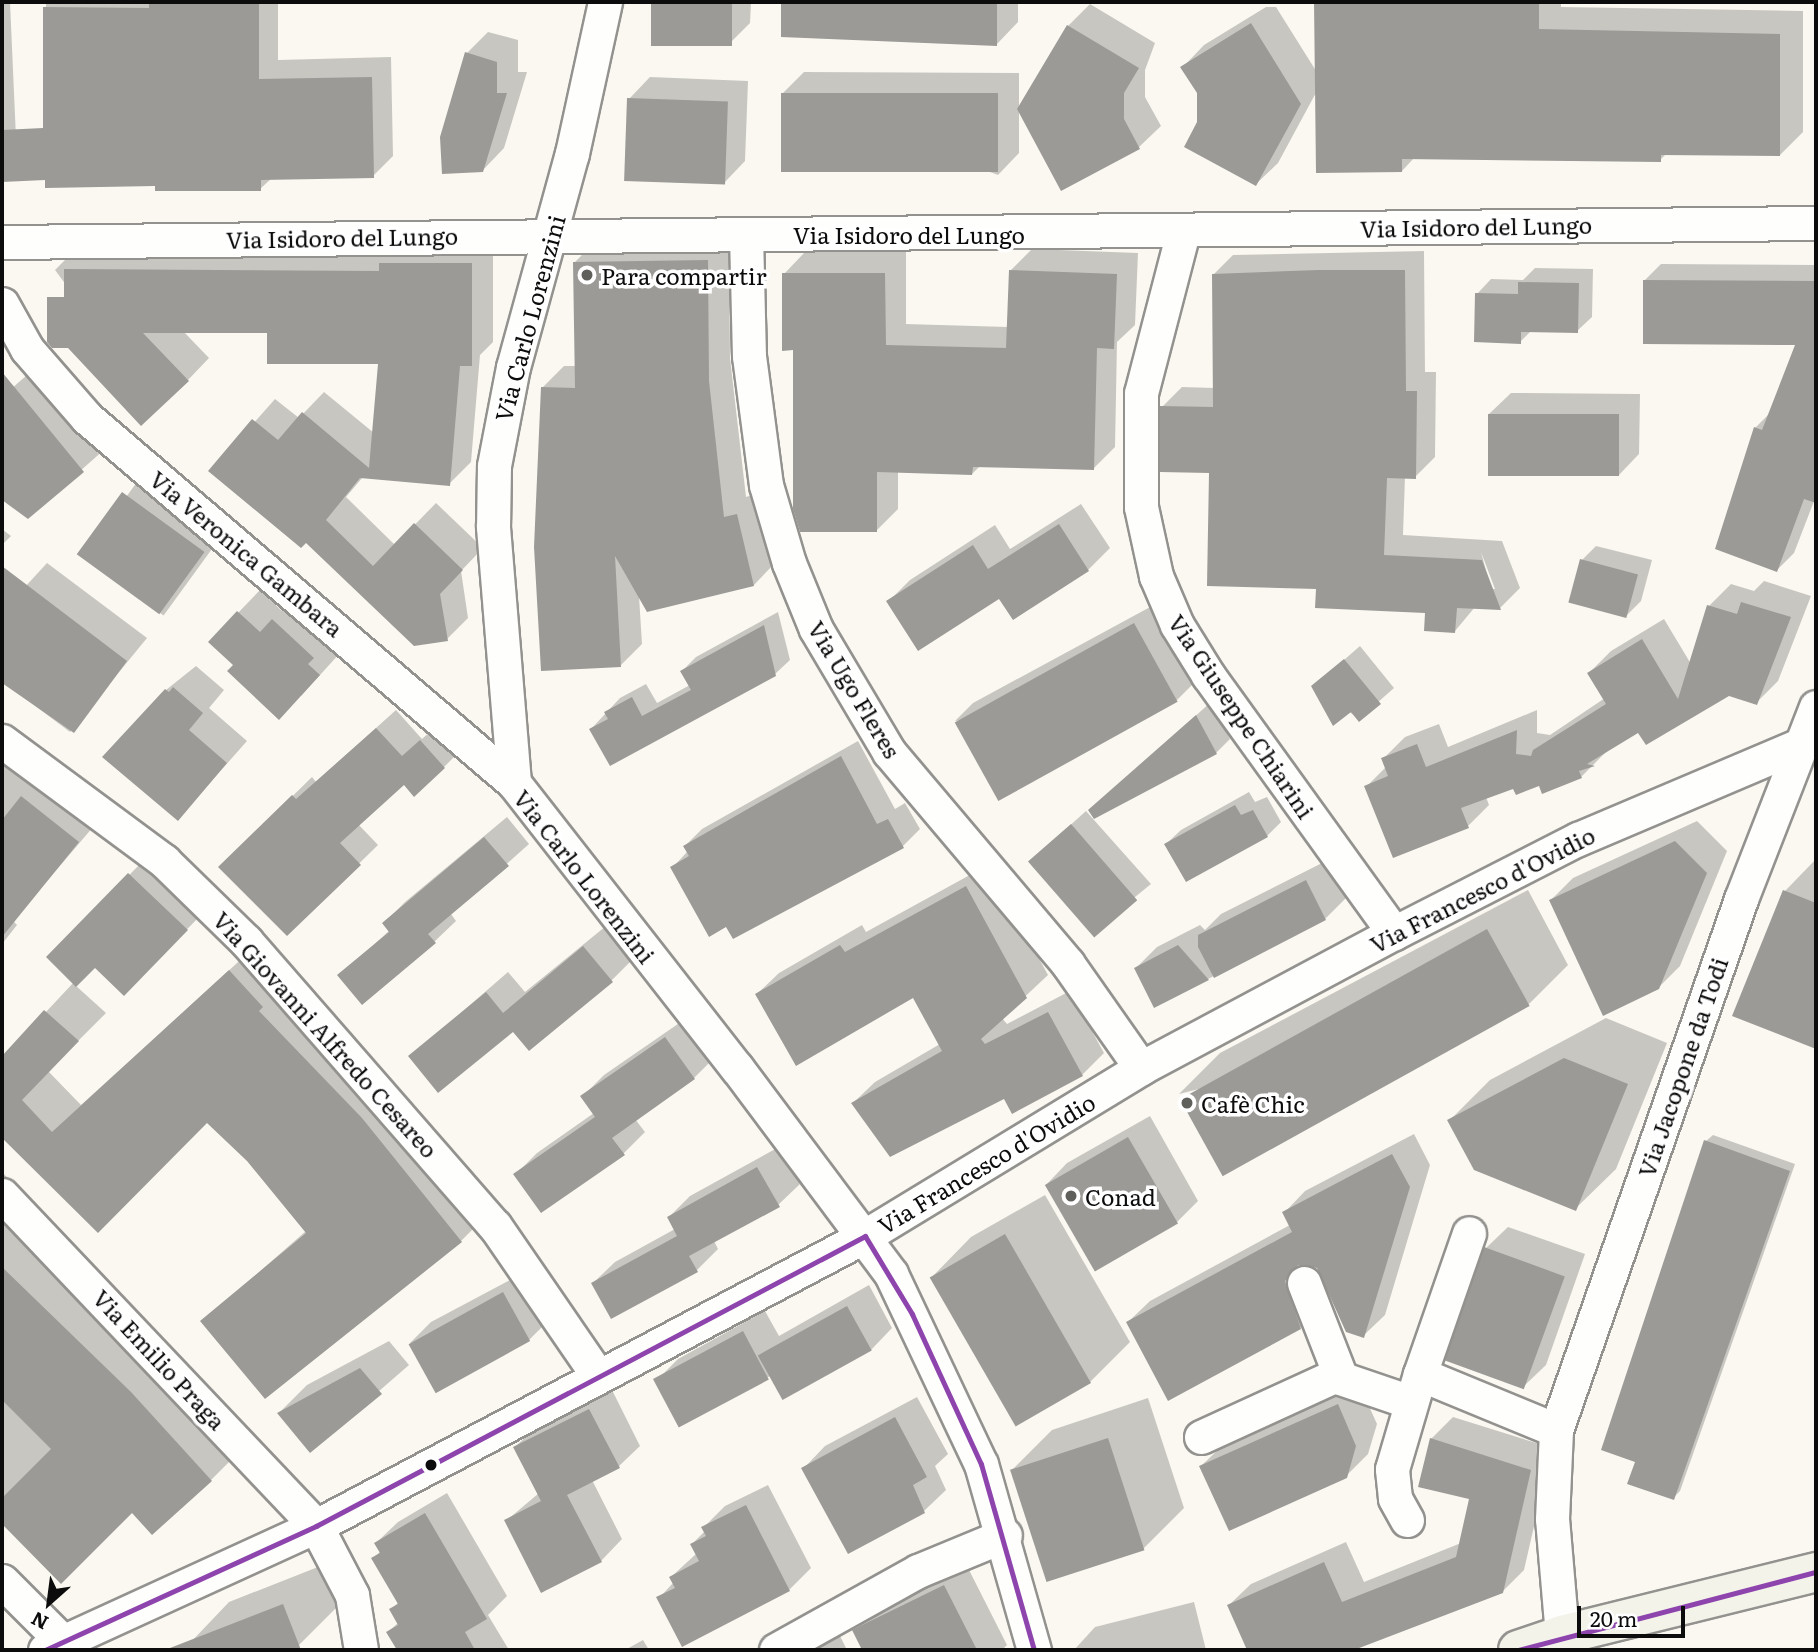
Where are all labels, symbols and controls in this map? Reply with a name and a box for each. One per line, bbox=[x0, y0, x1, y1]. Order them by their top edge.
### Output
street label: Via Isidoro del Lungo bbox=[1360, 210, 1592, 242]
street label: Via Carlo Lorenzini bbox=[488, 212, 570, 424]
street label: Via Isidoro del Lungo bbox=[793, 220, 1025, 248]
street label: Via Isidoro del Lungo bbox=[226, 221, 458, 253]
place label: Para compartir bbox=[601, 261, 767, 289]
marker: Para compartir bbox=[579, 267, 595, 283]
street label: Via Veronica Gambara bbox=[145, 464, 349, 642]
street label: Via Giuseppe Chiarini bbox=[1163, 609, 1321, 823]
street label: Via Ugo Fleres bbox=[803, 615, 907, 763]
street label: Via Carlo Lorenzini bbox=[509, 784, 661, 968]
street label: Via Francesco d'Ovidio bbox=[1365, 820, 1599, 958]
street label: Via Giovanni Alfredo Cesareo bbox=[208, 905, 444, 1163]
street label: Via Jacopone da Todi bbox=[1631, 953, 1733, 1181]
street label: Via Francesco d'Ovidio bbox=[872, 1087, 1100, 1239]
place label: Cafè Chic bbox=[1201, 1089, 1305, 1117]
marker: Cafè Chic bbox=[1179, 1095, 1195, 1111]
place label: Conad bbox=[1085, 1182, 1156, 1210]
marker: Conad bbox=[1063, 1188, 1079, 1204]
street label: Via Emilio Praga bbox=[88, 1283, 232, 1435]
unlabelled marker bbox=[424, 1458, 438, 1472]
north arrow bbox=[14, 1568, 84, 1638]
scale bar bbox=[1580, 1592, 1688, 1636]
text: 20 m bbox=[1590, 1602, 1637, 1633]
text: N bbox=[26, 1605, 53, 1638]

